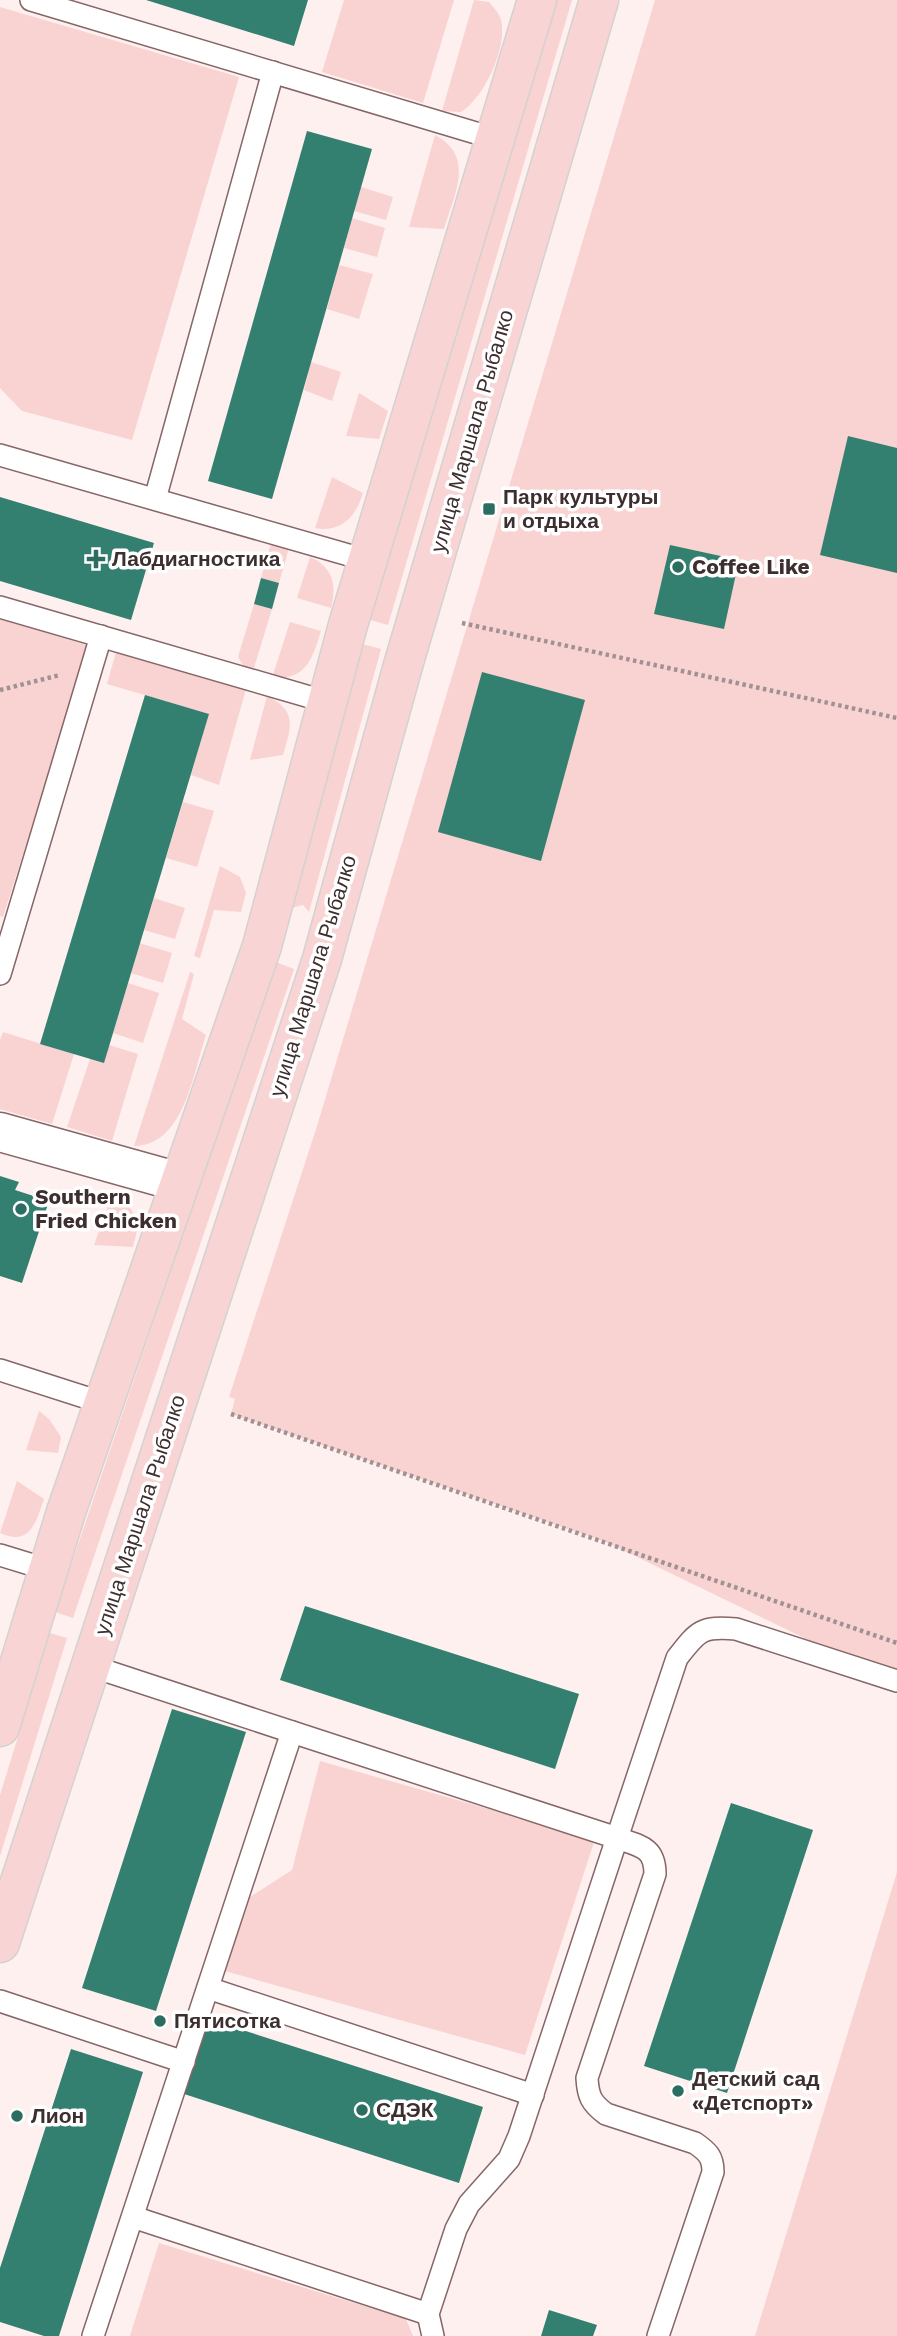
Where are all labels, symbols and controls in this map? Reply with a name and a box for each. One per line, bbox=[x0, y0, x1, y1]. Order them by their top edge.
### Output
street label: улица Маршала Рыбалко bbox=[425, 307, 518, 555]
place label: Парк культуры и отдыха bbox=[503, 484, 658, 533]
marker: Парк культуры и отдыха bbox=[481, 501, 497, 517]
place label: Лабдиагностика bbox=[112, 546, 281, 571]
marker: Лабдиагностика bbox=[86, 549, 106, 569]
place label: Coffee Like bbox=[692, 554, 810, 579]
marker: Coffee Like bbox=[670, 559, 686, 575]
street label: улица Маршала Рыбалко bbox=[264, 852, 361, 1100]
place label: Southern Fried Chicken bbox=[35, 1184, 177, 1233]
marker: Southern Fried Chicken bbox=[13, 1201, 29, 1217]
street label: улица Маршала Рыбалко bbox=[89, 1391, 190, 1638]
place label: Пятисотка bbox=[174, 2008, 281, 2033]
marker: Пятисотка bbox=[152, 2013, 168, 2029]
place label: Детский сад «Детспорт» bbox=[692, 2066, 820, 2115]
marker: Детский сад «Детспорт» bbox=[670, 2083, 686, 2099]
place label: СДЭК bbox=[376, 2097, 434, 2122]
marker: СДЭК bbox=[354, 2102, 370, 2118]
place label: Лион bbox=[31, 2103, 84, 2128]
marker: Лион bbox=[9, 2108, 25, 2124]

